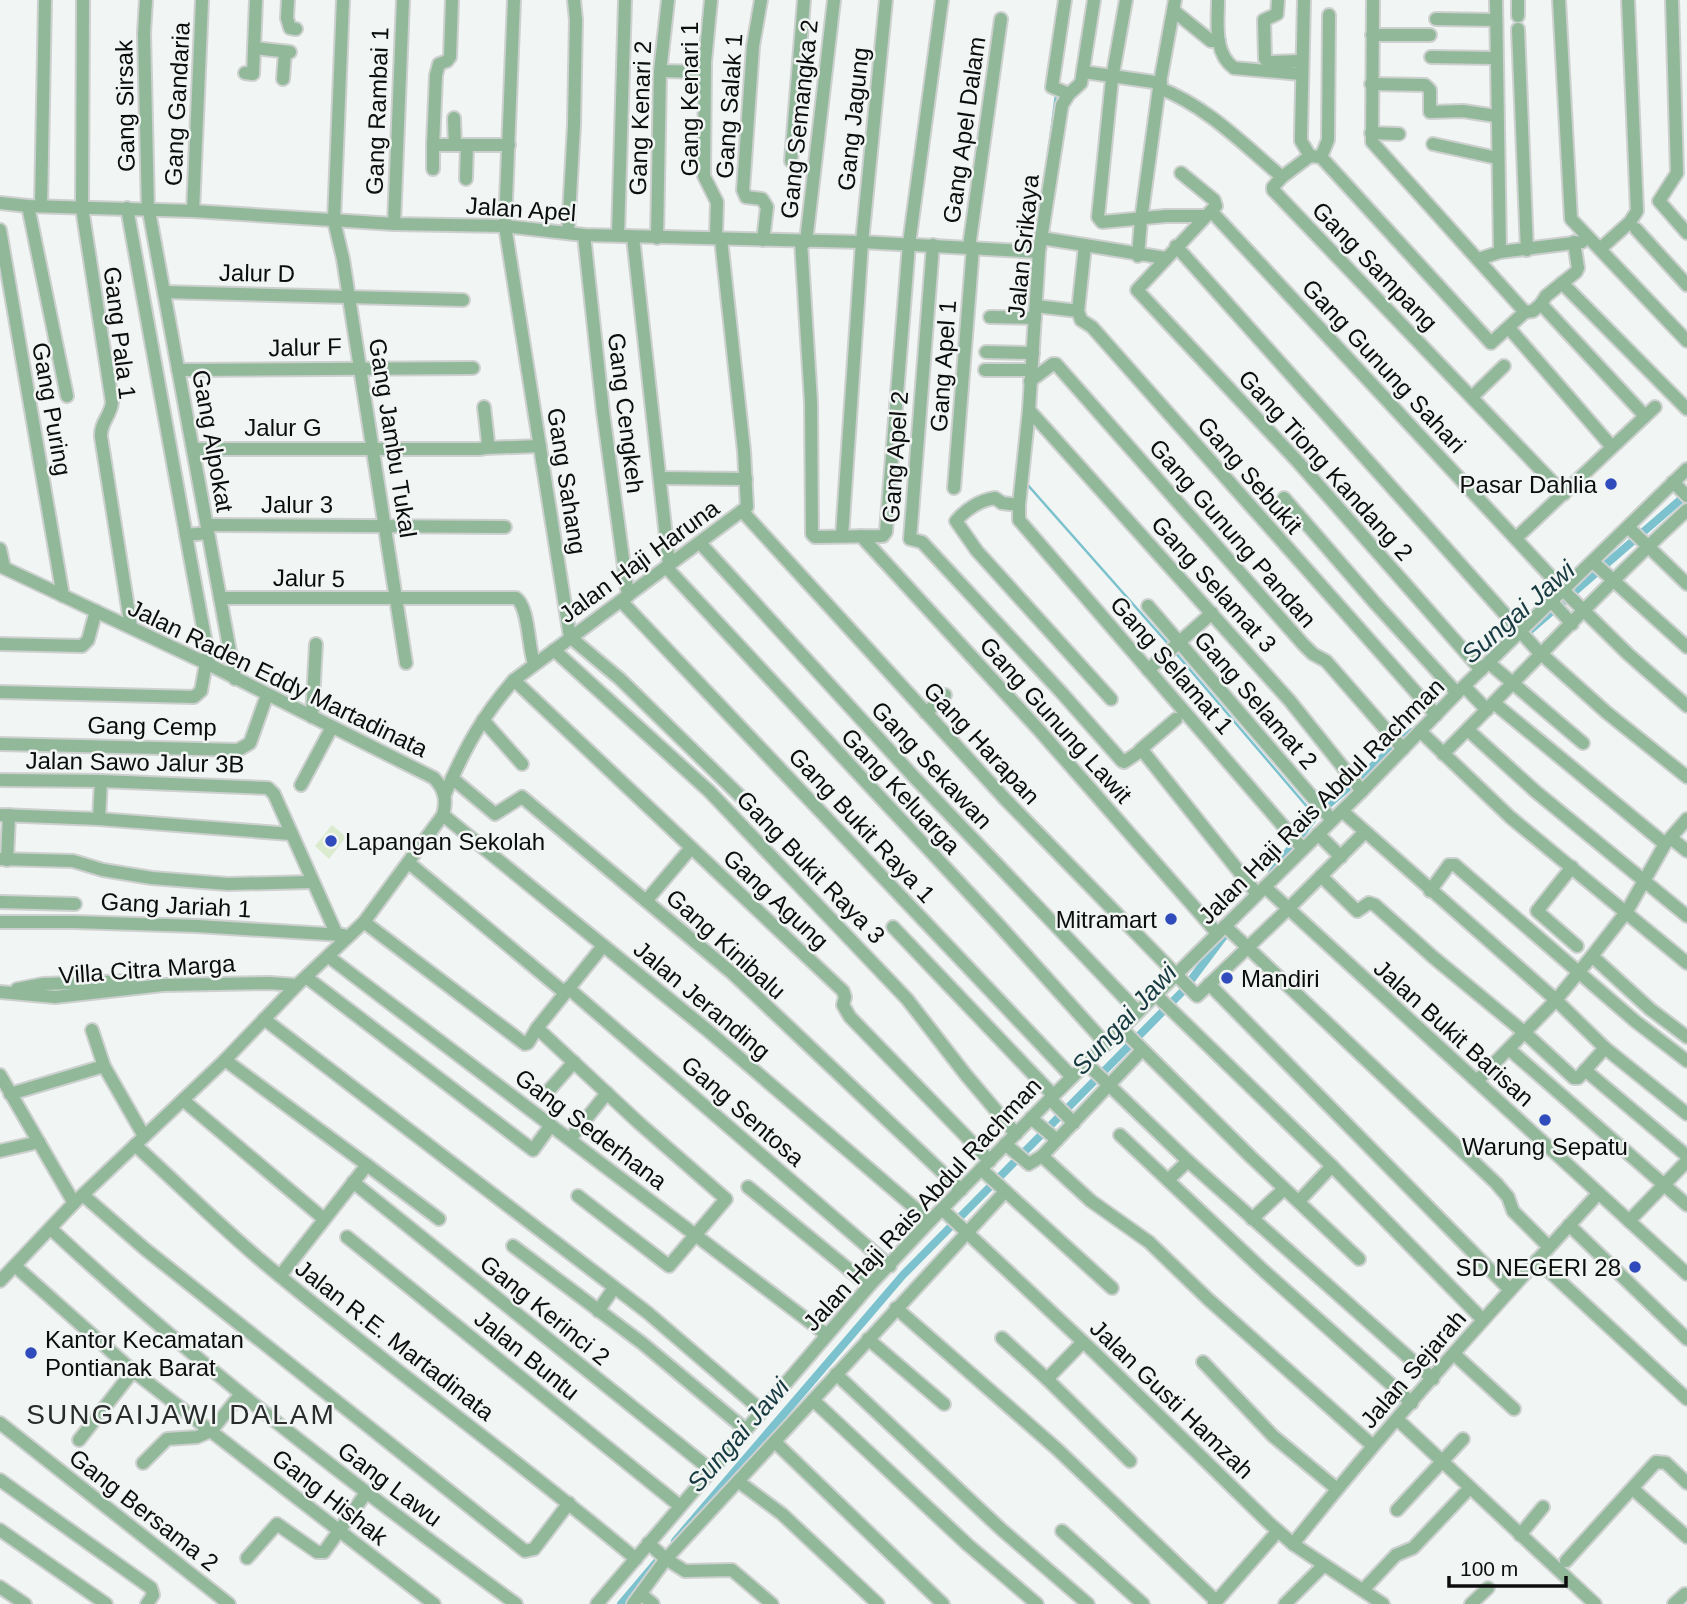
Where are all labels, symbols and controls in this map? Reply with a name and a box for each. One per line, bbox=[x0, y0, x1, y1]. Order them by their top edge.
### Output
street label: Gang Semangka 2 bbox=[775, 18, 823, 220]
street label: Gang Gandaria bbox=[159, 21, 195, 187]
street label: Gang Kenari 1 bbox=[676, 22, 703, 176]
street label: Gang Rambai 1 bbox=[361, 27, 393, 195]
street label: Gang Salak 1 bbox=[710, 33, 748, 179]
street label: Gang Apel Dalam bbox=[938, 35, 990, 225]
street label: Gang Sirsak bbox=[110, 39, 140, 172]
street label: Gang Kenari 2 bbox=[624, 40, 656, 196]
street label: Gang Jagung bbox=[832, 46, 874, 192]
street label: Jalan Srikaya bbox=[1002, 172, 1044, 319]
street label: Jalan Apel bbox=[465, 192, 577, 226]
street label: Gang Sampang bbox=[1307, 196, 1443, 336]
street label: Jalur D bbox=[219, 259, 295, 287]
street label: Gang Pala 1 bbox=[98, 265, 142, 401]
street label: Gang Gunung Sahari bbox=[1297, 274, 1471, 458]
street label: Gang Apel 1 bbox=[925, 299, 961, 433]
street label: Gang Cengkeh bbox=[603, 331, 649, 495]
street label: Jalur F bbox=[268, 333, 342, 361]
street label: Gang Jambu Tukal bbox=[364, 336, 422, 540]
street label: Gang Puring bbox=[27, 340, 77, 478]
street label: Gang Tiong Kandang 2 bbox=[1233, 364, 1419, 566]
street label: Gang Alpokat bbox=[187, 368, 239, 515]
street label: Gang Apel 2 bbox=[877, 390, 913, 524]
street label: Gang Sahang bbox=[542, 406, 592, 556]
street label: Gang Sebukit bbox=[1192, 411, 1308, 539]
street label: Jalur G bbox=[244, 414, 322, 441]
street label: Gang Gunung Pandan bbox=[1144, 434, 1322, 632]
place label: Pasar Dahlia bbox=[1460, 471, 1598, 498]
marker: Pasar Dahlia bbox=[1603, 476, 1619, 492]
street label: Jalur 3 bbox=[261, 491, 333, 518]
street label: Jalan Haji Haruna bbox=[554, 494, 725, 628]
street label: Gang Selamat 3 bbox=[1146, 511, 1282, 657]
water label: Sungai Jawi bbox=[1455, 554, 1582, 669]
street label: Jalur 5 bbox=[273, 564, 345, 592]
street label: Gang Selamat 1 bbox=[1105, 591, 1239, 739]
street label: Jalan Raden Eddy Martadinata bbox=[124, 594, 433, 763]
street label: Gang Selamat 2 bbox=[1189, 626, 1323, 774]
street label: Gang Gunung Lawit bbox=[975, 632, 1138, 809]
street label: Jalan Haji Rais Abdul Rachman bbox=[1193, 673, 1449, 929]
street label: Gang Harapan bbox=[918, 676, 1046, 810]
street label: Gang Sekawan bbox=[866, 696, 998, 834]
street label: Gang Cemp bbox=[87, 711, 217, 741]
street label: Gang Keluarga bbox=[836, 723, 966, 860]
street label: Gang Bukit Raya 1 bbox=[783, 742, 941, 908]
street label: Jalan Sawo Jalur 3B bbox=[25, 747, 245, 777]
street label: Gang Bukit Raya 3 bbox=[731, 785, 891, 949]
place label: Lapangan Sekolah bbox=[345, 828, 545, 855]
marker: Lapangan Sekolah bbox=[323, 833, 339, 849]
street label: Gang Agung bbox=[718, 844, 834, 954]
street label: Gang Kinibalu bbox=[661, 884, 791, 1004]
street label: Gang Jariah 1 bbox=[100, 888, 252, 922]
place label: Mitramart bbox=[1056, 906, 1157, 933]
marker: Mitramart bbox=[1163, 911, 1179, 927]
street label: Jalan Jeranding bbox=[628, 935, 776, 1065]
street label: Villa Citra Marga bbox=[58, 949, 237, 989]
street label: Jalan Bukit Barisan bbox=[1369, 954, 1539, 1112]
water label: Sungai Jawi bbox=[1065, 957, 1184, 1080]
place label: Mandiri bbox=[1241, 965, 1320, 992]
marker: Mandiri bbox=[1219, 970, 1235, 986]
street label: Gang Sentosa bbox=[676, 1050, 810, 1172]
street label: Gang Sederhana bbox=[510, 1063, 673, 1195]
street label: Jalan Haji Rais Abdul Rachman bbox=[797, 1072, 1047, 1336]
marker: Warung Sepatu bbox=[1537, 1112, 1553, 1128]
place label: Warung Sepatu bbox=[1462, 1133, 1628, 1160]
street label: Gang Kerinci 2 bbox=[475, 1250, 615, 1370]
street label: Jalan R.E. Martadinata bbox=[291, 1254, 500, 1426]
place label: SD NEGERI 28 bbox=[1456, 1254, 1621, 1281]
marker: SD NEGERI 28 bbox=[1627, 1259, 1643, 1275]
street label: Jalan Buntu bbox=[469, 1305, 585, 1405]
street label: Jalan Sejarah bbox=[1355, 1305, 1471, 1433]
street label: Jalan Gusti Hamzah bbox=[1085, 1314, 1259, 1484]
place label: Kantor Kecamatan Pontianak Barat bbox=[45, 1326, 244, 1381]
marker: Kantor Kecamatan Pontianak Barat bbox=[23, 1345, 39, 1361]
water label: Sungai Jawi bbox=[681, 1371, 796, 1498]
district label: SUNGAIJAWI DALAM bbox=[26, 1399, 336, 1430]
street label: Gang Lawu bbox=[333, 1436, 447, 1532]
street label: Gang Bersama 2 bbox=[64, 1444, 224, 1576]
street label: Gang Hishak bbox=[267, 1444, 394, 1551]
scale bar bbox=[1449, 1544, 1566, 1588]
text: 100 m bbox=[1460, 1557, 1518, 1580]

